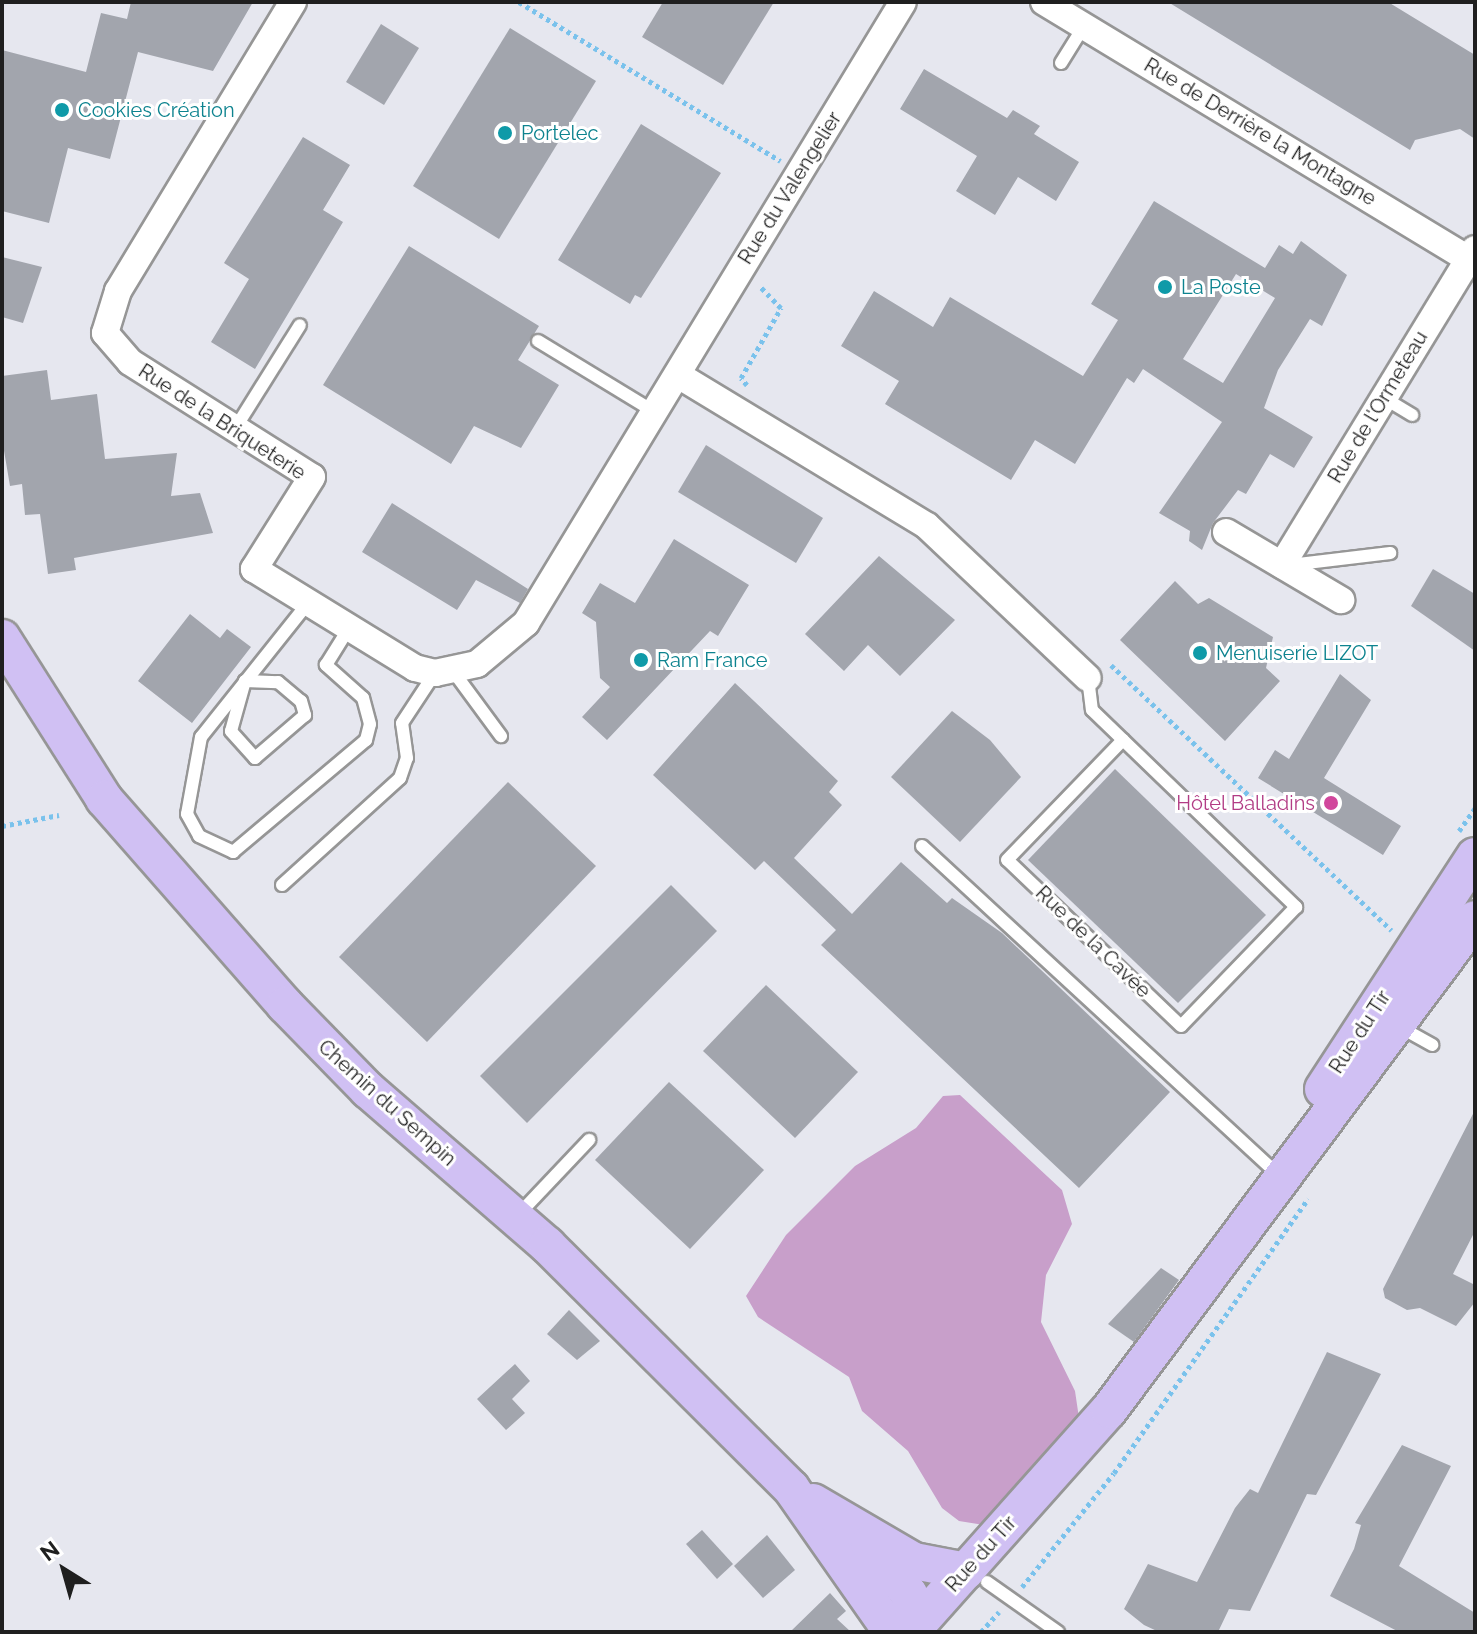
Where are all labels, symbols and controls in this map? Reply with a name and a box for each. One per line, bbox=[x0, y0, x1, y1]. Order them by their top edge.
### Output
street label: Rue de Derrière la Montagne bbox=[1140, 53, 1380, 211]
place label: Cookies Création bbox=[78, 98, 235, 122]
marker: Cookies Création bbox=[53, 101, 71, 119]
street label: Rue du Valengelier bbox=[733, 107, 847, 269]
place label: Portelec bbox=[521, 121, 599, 145]
marker: Portelec bbox=[496, 124, 514, 142]
place label: La Poste bbox=[1181, 275, 1261, 299]
marker: La Poste bbox=[1156, 278, 1174, 296]
street label: Rue de l'Ormeteau bbox=[1323, 327, 1433, 487]
street label: Rue de la Briqueterie bbox=[134, 359, 310, 485]
place label: Menuiserie LIZOT bbox=[1216, 641, 1378, 665]
marker: Menuiserie LIZOT bbox=[1191, 644, 1209, 662]
place label: Ram France bbox=[657, 648, 767, 672]
marker: Ram France bbox=[632, 651, 650, 669]
place label: Hôtel Balladins bbox=[1176, 791, 1315, 815]
marker: Hôtel Balladins bbox=[1322, 794, 1340, 812]
street label: Rue de la Cavée bbox=[1031, 881, 1155, 1003]
street label: Rue du Tir bbox=[1324, 986, 1396, 1078]
street label: Chemin du Sempin bbox=[313, 1035, 461, 1171]
street label: Rue du Tir bbox=[940, 1511, 1022, 1597]
north arrow bbox=[24, 1530, 104, 1610]
text: N bbox=[35, 1535, 64, 1566]

